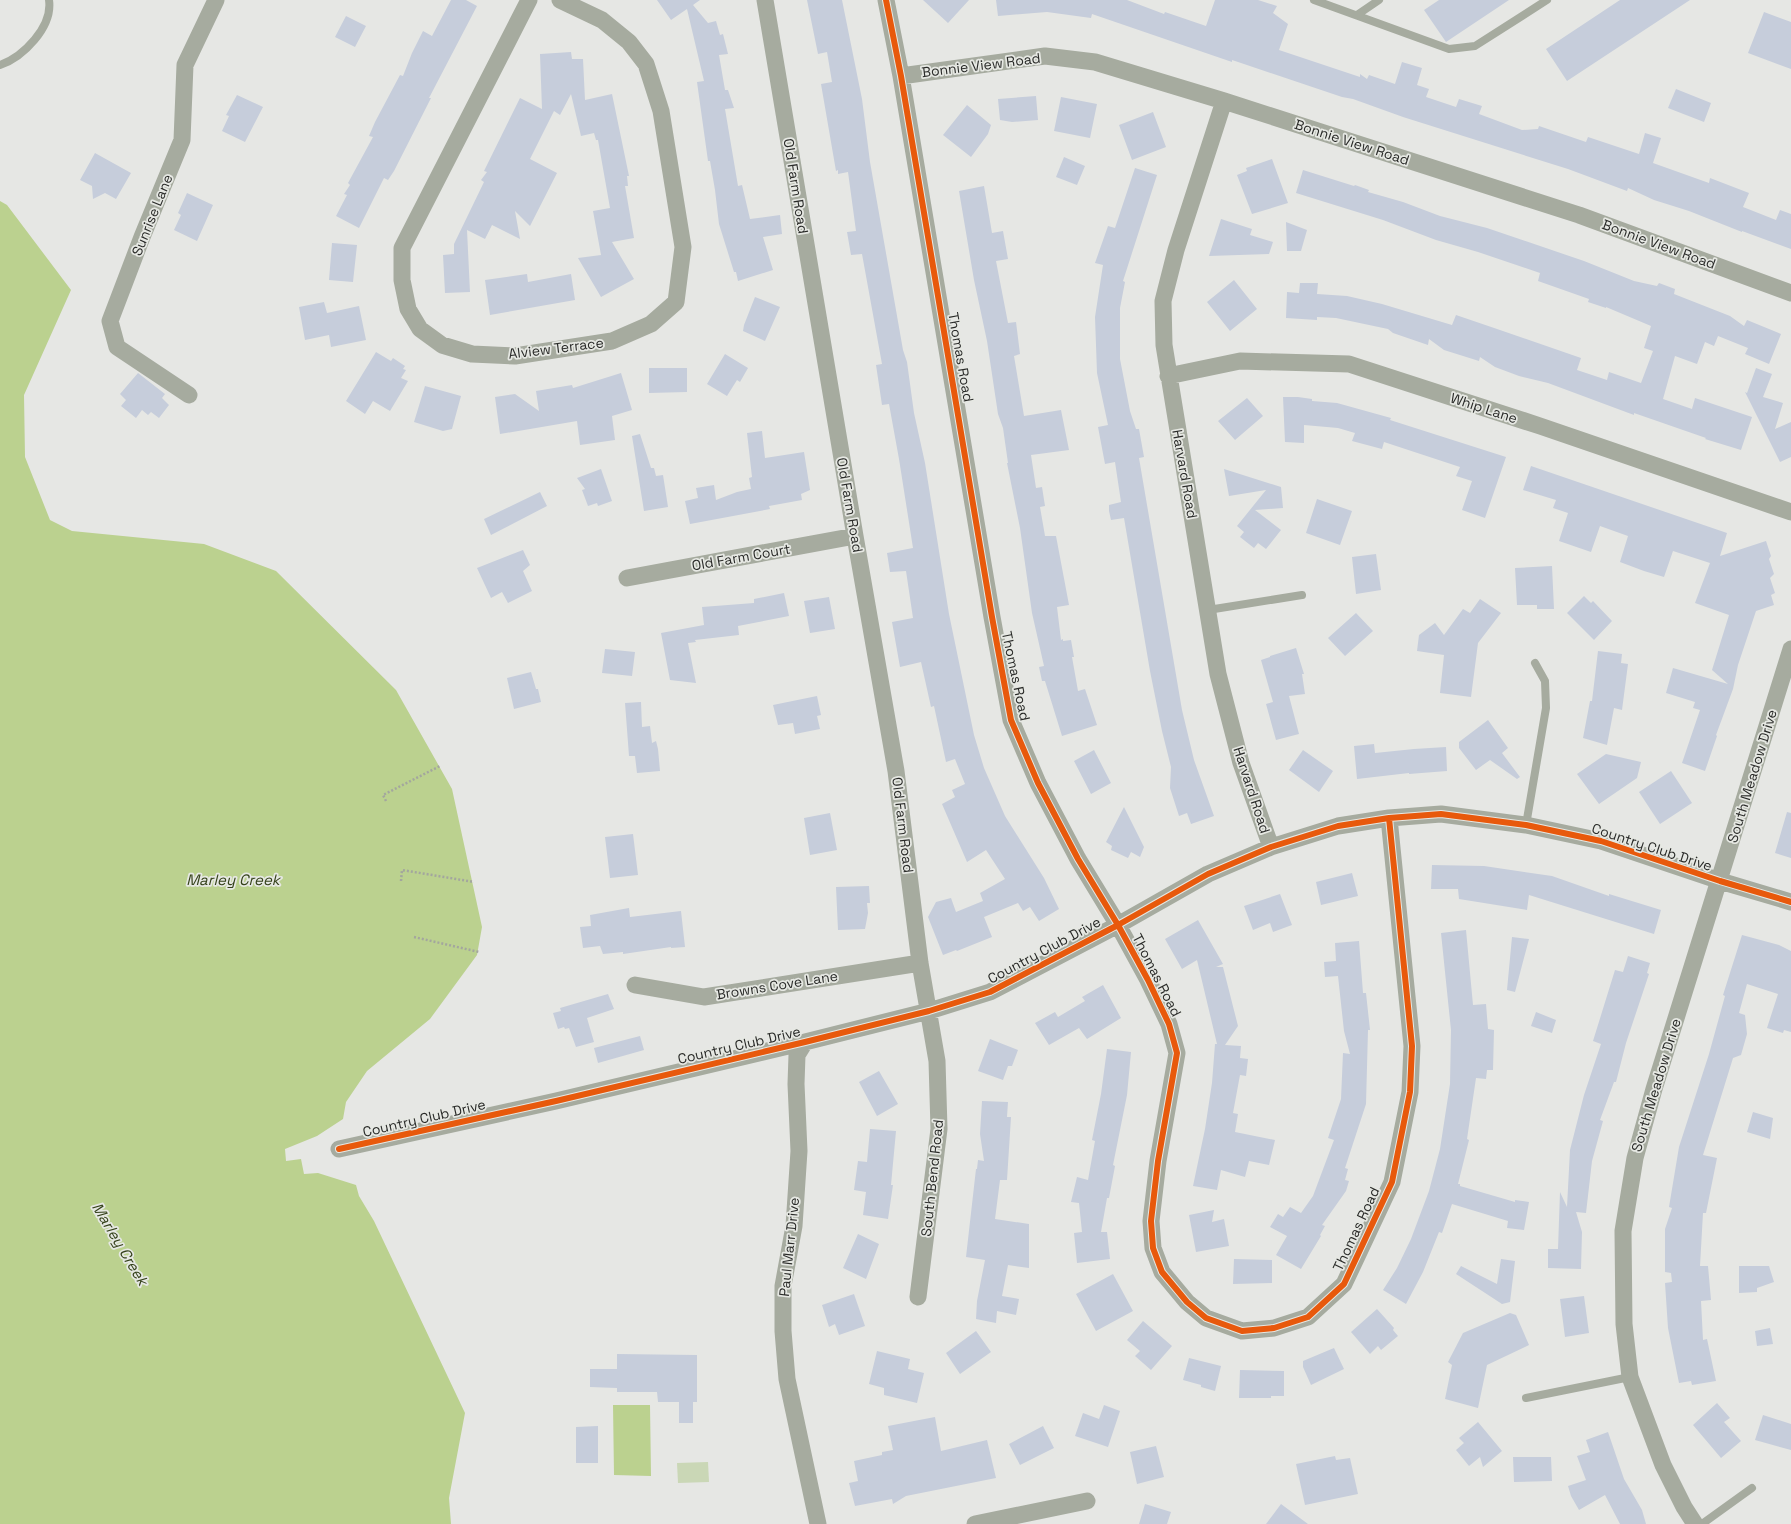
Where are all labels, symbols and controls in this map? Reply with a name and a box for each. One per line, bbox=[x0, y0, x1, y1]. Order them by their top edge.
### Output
street label: Bonnie View Road bbox=[921, 49, 1041, 81]
street label: Bonnie View Road bbox=[1292, 115, 1412, 169]
street label: Old Farm Road bbox=[780, 137, 812, 235]
street label: Sunrise Lane bbox=[127, 172, 177, 258]
street label: Bonnie View Road bbox=[1600, 215, 1718, 273]
street label: Thomas Road bbox=[944, 311, 978, 403]
street label: Alview Terrace bbox=[507, 333, 605, 363]
street label: Whip Lane bbox=[1448, 389, 1520, 427]
street label: Harvard Road bbox=[1168, 428, 1202, 520]
street label: Old Farm Road bbox=[833, 456, 867, 554]
street label: Old Farm Court bbox=[690, 539, 792, 575]
street label: Thomas Road bbox=[998, 630, 1034, 722]
street label: South Meadow Drive bbox=[1723, 707, 1781, 845]
street label: Harvard Road bbox=[1230, 744, 1274, 836]
street label: Old Farm Road bbox=[888, 776, 918, 874]
street label: Country Club Drive bbox=[1589, 819, 1715, 875]
water label: Marley Creek bbox=[186, 870, 282, 889]
street label: Country Club Drive bbox=[984, 913, 1104, 987]
street label: Thomas Road bbox=[1128, 930, 1186, 1020]
street label: Browns Cove Lane bbox=[715, 967, 839, 1003]
street label: South Meadow Drive bbox=[1627, 1016, 1685, 1154]
street label: Country Club Drive bbox=[676, 1022, 802, 1068]
street label: Country Club Drive bbox=[361, 1095, 487, 1141]
street label: South Bend Road bbox=[917, 1119, 947, 1237]
street label: Thomas Road bbox=[1329, 1184, 1383, 1274]
street label: Paul Marr Drive bbox=[775, 1197, 803, 1297]
water label: Marley Creek bbox=[88, 1199, 154, 1290]

